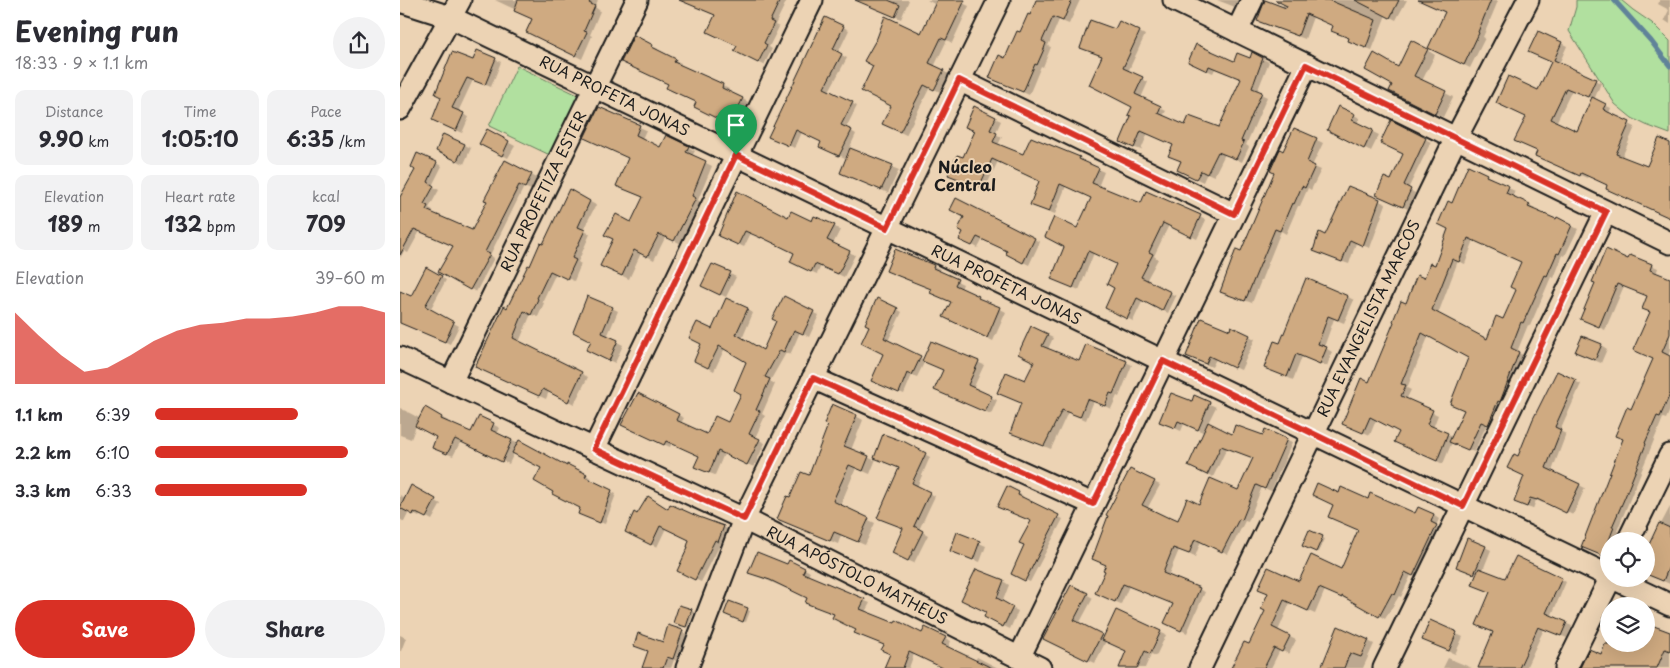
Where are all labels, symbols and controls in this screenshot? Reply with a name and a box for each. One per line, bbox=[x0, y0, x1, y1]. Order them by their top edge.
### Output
text: Evening run bbox=[15, 9, 179, 52]
button: share bbox=[333, 17, 385, 69]
street label: RUA PROFETA JONAS bbox=[536, 49, 694, 141]
text: 18:33 · 9 × 1.1 km bbox=[15, 50, 148, 74]
text: Distance bbox=[45, 101, 103, 122]
text: Time bbox=[183, 101, 217, 122]
text: Pace bbox=[310, 101, 342, 122]
pin bbox=[715, 104, 757, 155]
street label: RUA PROFETIZA ESTER bbox=[493, 106, 591, 275]
icon: arrive bbox=[722, 111, 750, 139]
text: 9.90 bbox=[39, 122, 84, 154]
text: 1:05:10 bbox=[162, 122, 238, 154]
text: 6:35 bbox=[286, 122, 334, 154]
text: km bbox=[84, 131, 109, 152]
text: /km bbox=[334, 131, 366, 152]
district label: Núcleo Central bbox=[934, 154, 996, 196]
text: Elevation bbox=[44, 186, 104, 207]
text: Heart rate bbox=[165, 186, 235, 207]
text: kcal bbox=[312, 186, 340, 207]
text: 189 bbox=[48, 207, 83, 239]
text: 132 bbox=[164, 207, 202, 239]
text: 709 bbox=[306, 207, 346, 239]
street label: RUA EVANGELISTA MARCOS bbox=[1310, 215, 1425, 421]
text: m bbox=[83, 216, 100, 237]
text: bpm bbox=[202, 216, 236, 237]
street label: RUA PROFETA JONAS bbox=[928, 238, 1086, 330]
text: Elevation bbox=[15, 265, 84, 289]
text: 39–60 m bbox=[315, 265, 385, 289]
text: 1.1 km bbox=[15, 402, 63, 426]
text: 6:39 bbox=[95, 402, 130, 426]
text: 2.2 km bbox=[15, 440, 71, 464]
text: 6:10 bbox=[95, 440, 130, 464]
text: 3.3 km bbox=[15, 478, 71, 502]
text: 6:33 bbox=[95, 478, 132, 502]
street label: RUA APÓSTOLO MATHEUS bbox=[763, 519, 952, 630]
map controls bbox=[1600, 532, 1655, 652]
button: locate bbox=[1600, 532, 1655, 587]
button: layers bbox=[1600, 597, 1655, 652]
button: Save bbox=[15, 600, 195, 658]
button: Share bbox=[205, 600, 385, 658]

